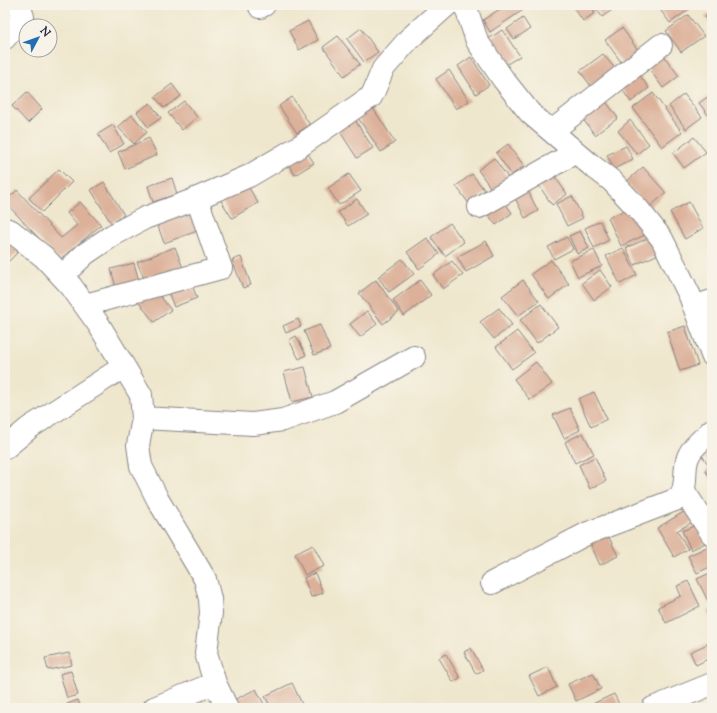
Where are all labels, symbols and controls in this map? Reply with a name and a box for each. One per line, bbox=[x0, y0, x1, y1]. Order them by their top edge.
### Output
north arrow bbox=[18, 18, 58, 58]
text: N bbox=[35, 23, 54, 41]

